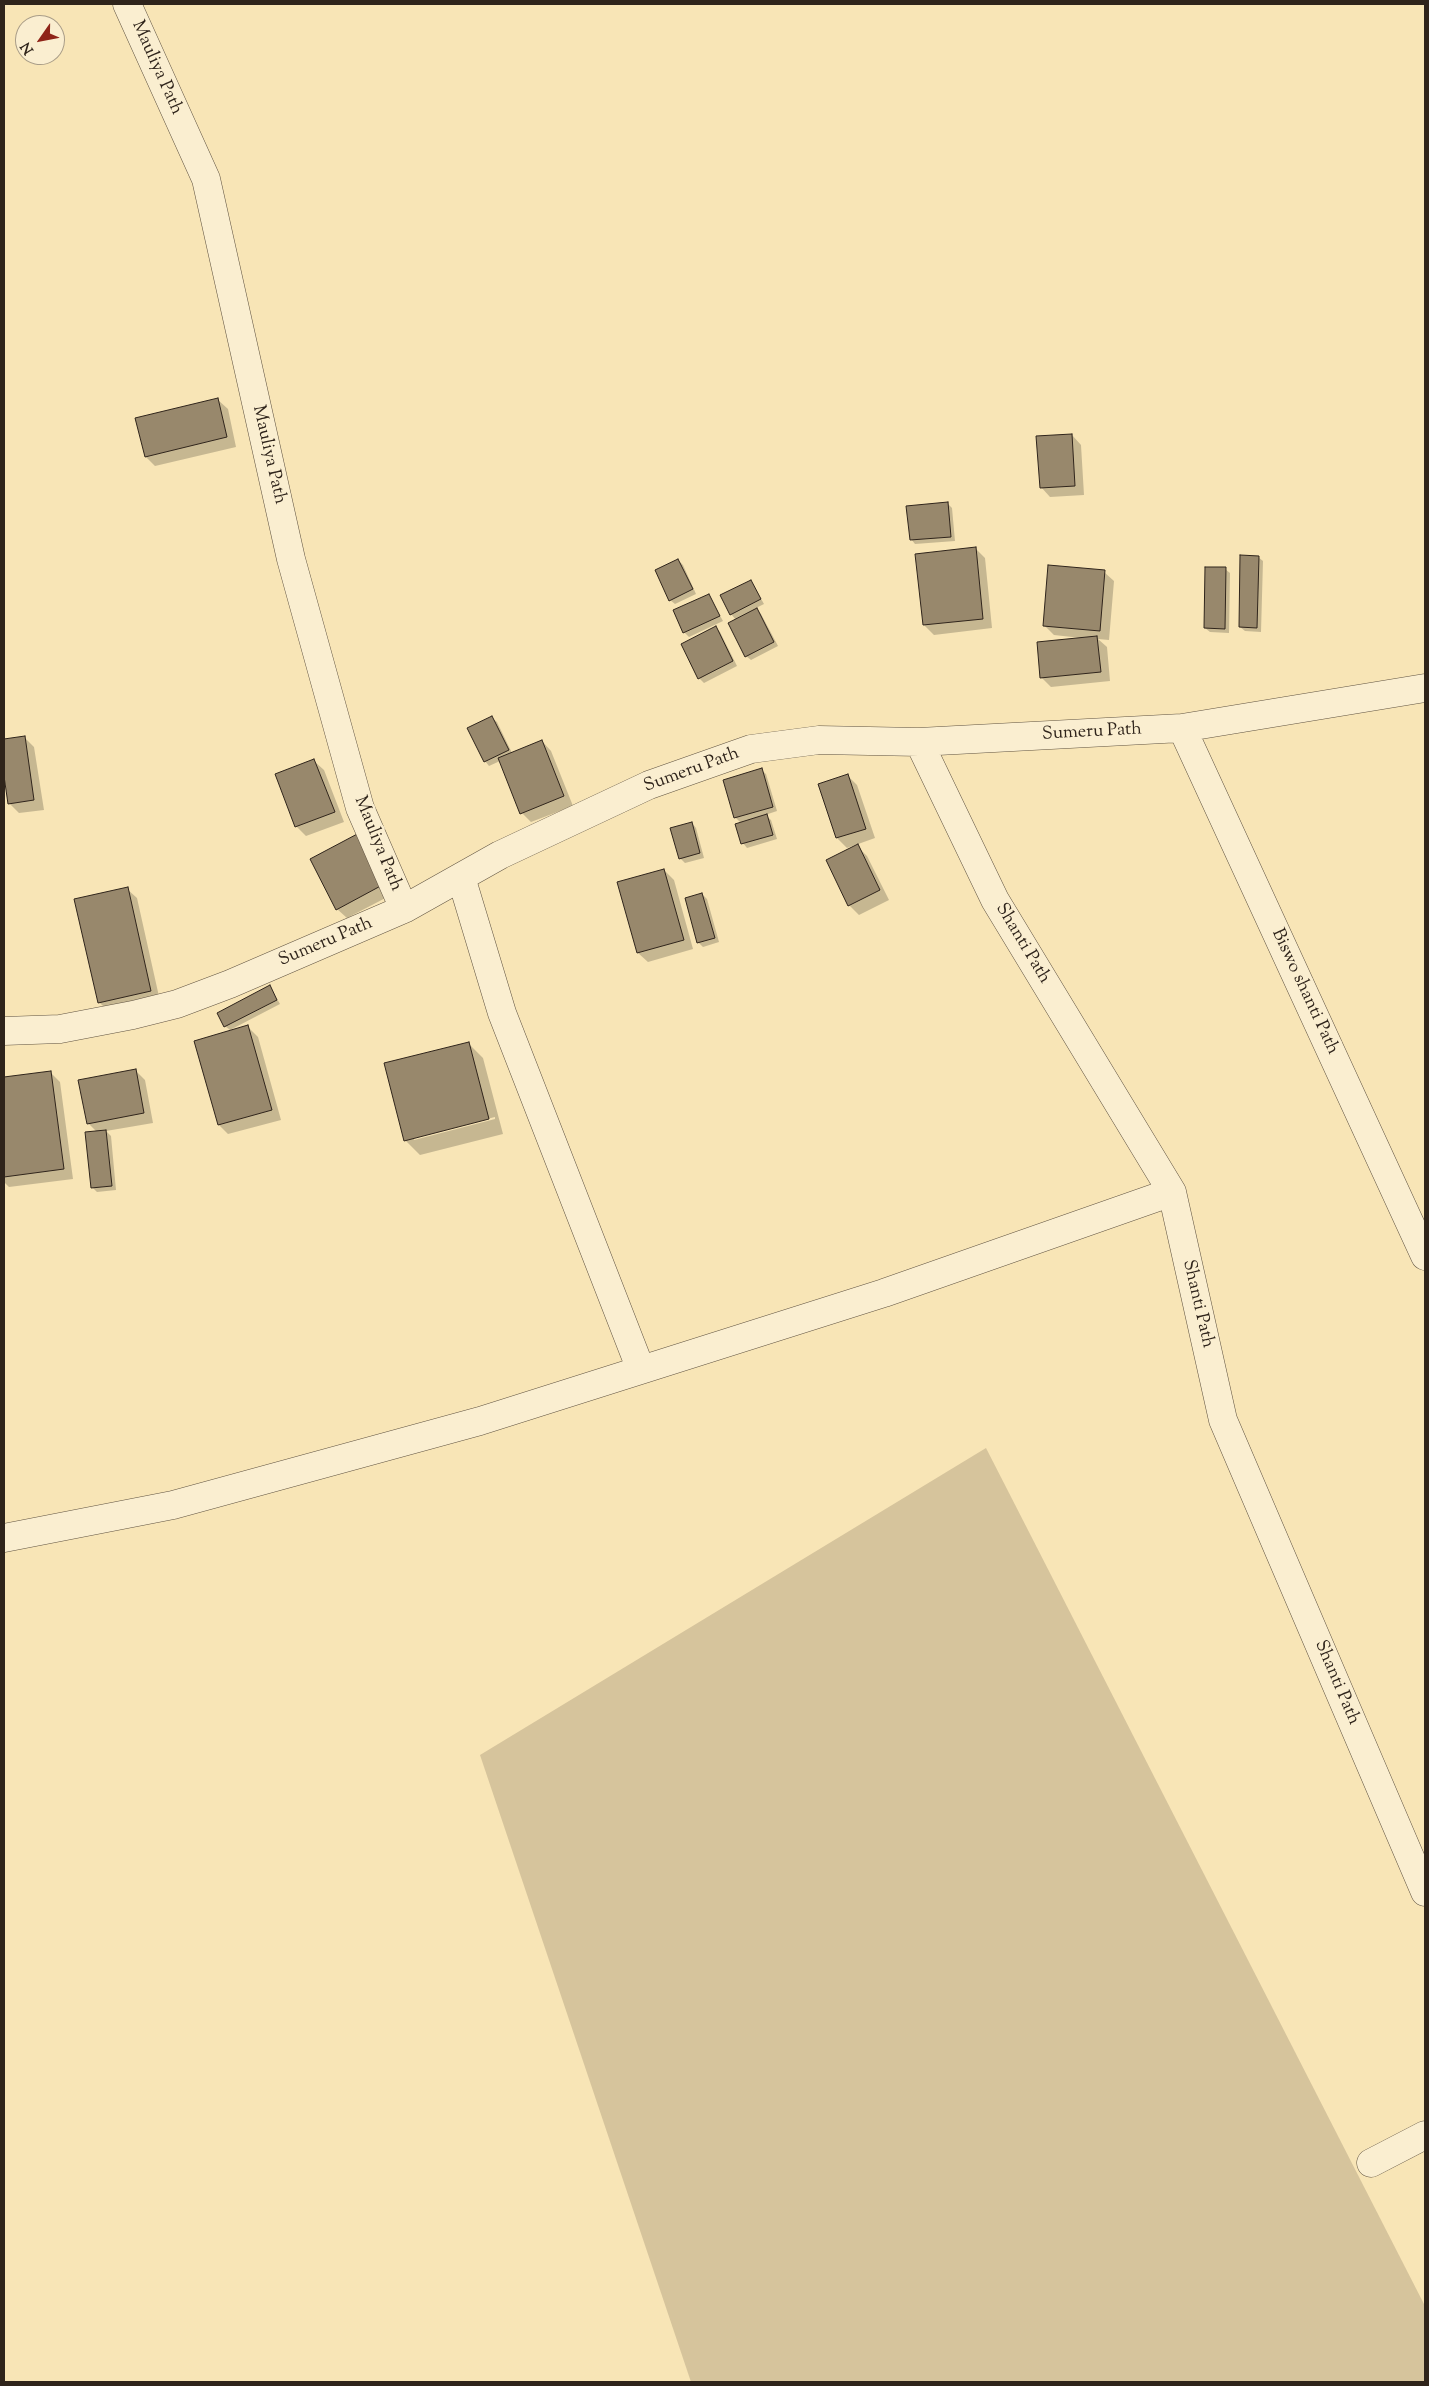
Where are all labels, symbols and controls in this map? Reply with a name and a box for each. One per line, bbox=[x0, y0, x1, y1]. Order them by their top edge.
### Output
north arrow bbox=[15, 15, 65, 65]
street label: Mauliya Path bbox=[126, 18, 186, 118]
text: N bbox=[17, 37, 40, 58]
street label: Mauliya Path bbox=[246, 403, 290, 507]
street label: Sumeru Path bbox=[1042, 720, 1142, 746]
street label: Sumeru Path bbox=[641, 744, 743, 798]
street label: Mauliya Path bbox=[348, 793, 406, 895]
street label: Shanti Path bbox=[990, 900, 1054, 988]
street label: Sumeru Path bbox=[276, 914, 376, 972]
street label: Biswo shanti Path bbox=[1265, 926, 1343, 1058]
street label: Shanti Path bbox=[1176, 1258, 1218, 1350]
street label: Shanti Path bbox=[1308, 1637, 1364, 1729]

